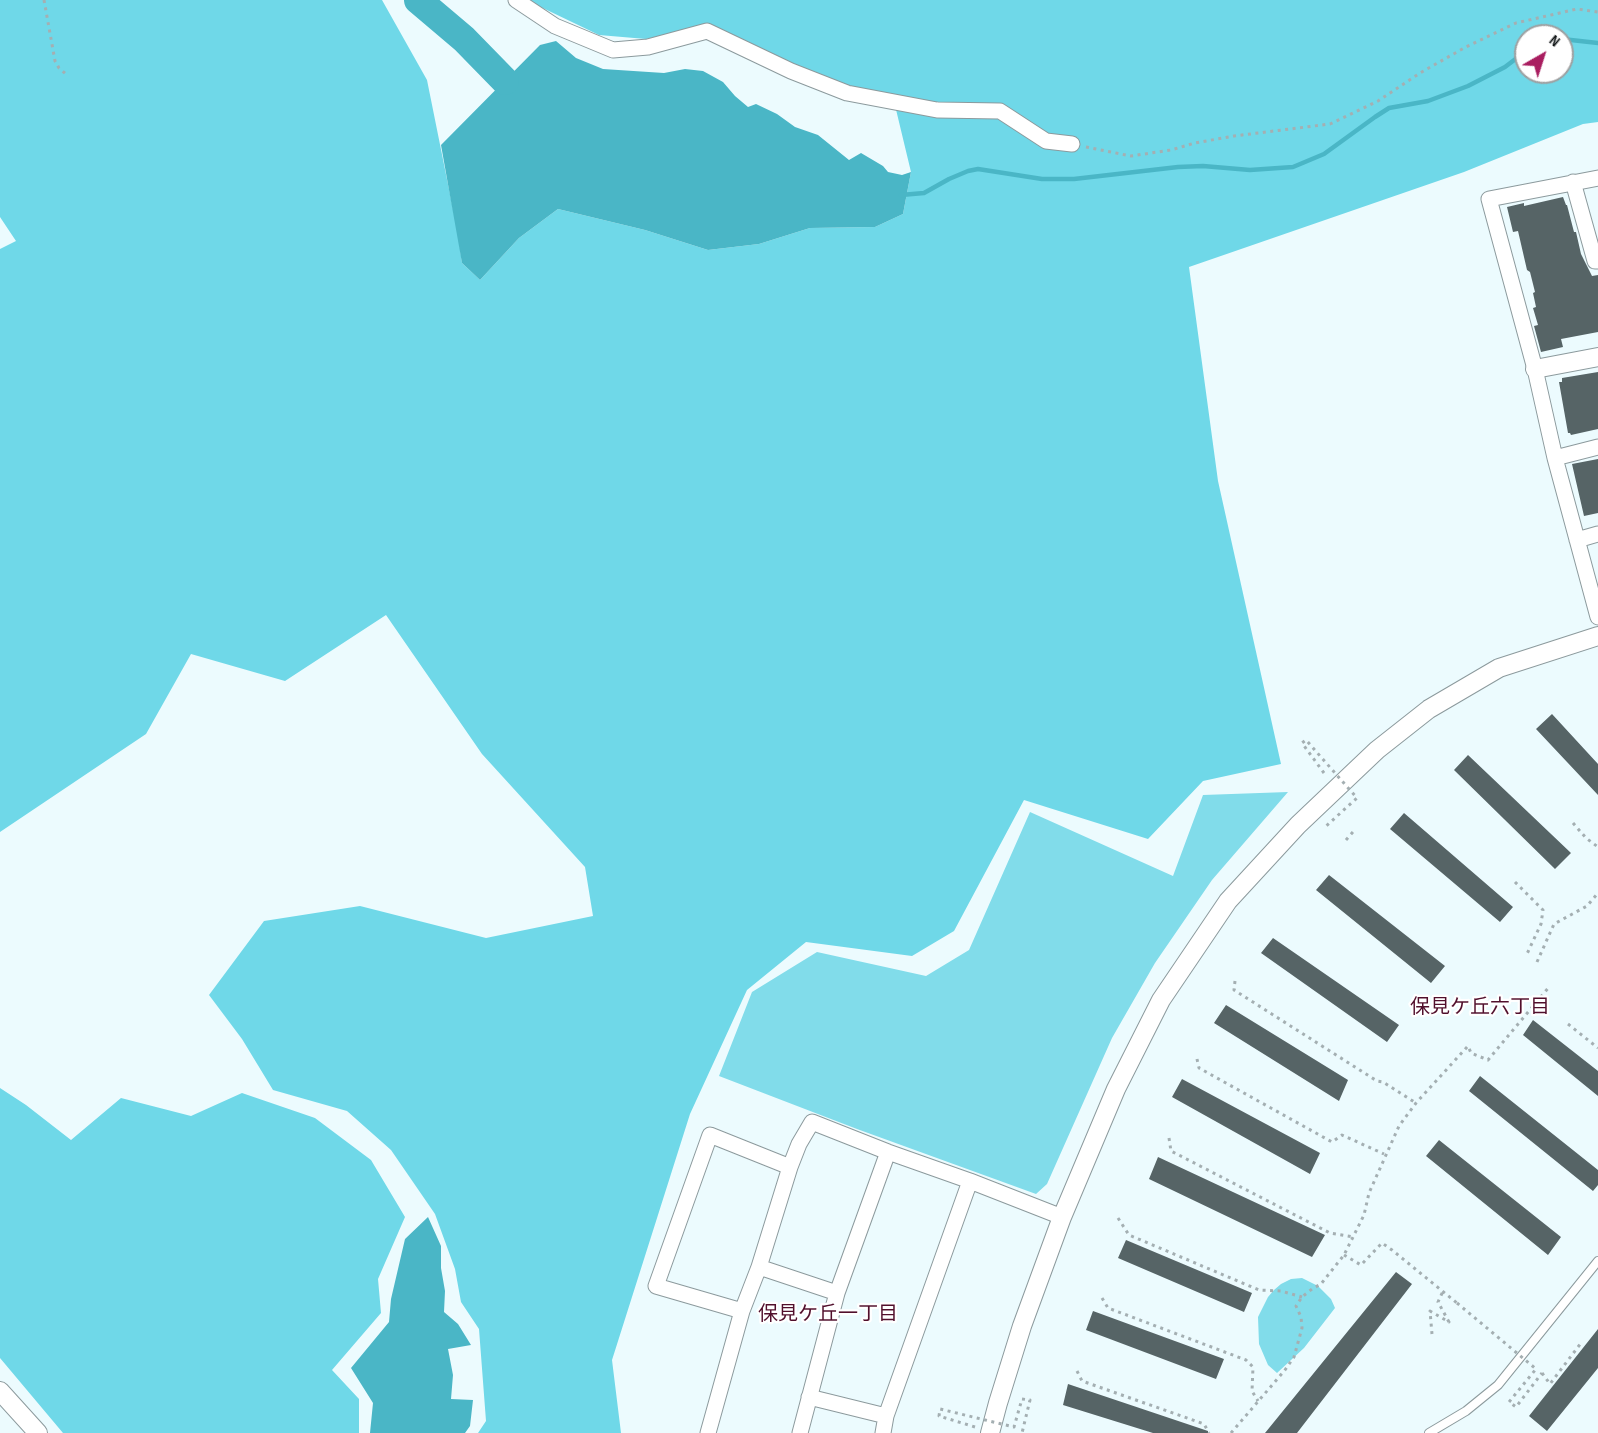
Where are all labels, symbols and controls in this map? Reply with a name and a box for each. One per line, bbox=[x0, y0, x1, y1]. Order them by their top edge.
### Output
north arrow bbox=[1514, 24, 1574, 84]
text: N bbox=[1545, 31, 1564, 51]
district label: 保見ケ丘六丁目 bbox=[1410, 996, 1550, 1020]
district label: 保見ケ丘一丁目 bbox=[758, 1303, 898, 1327]

